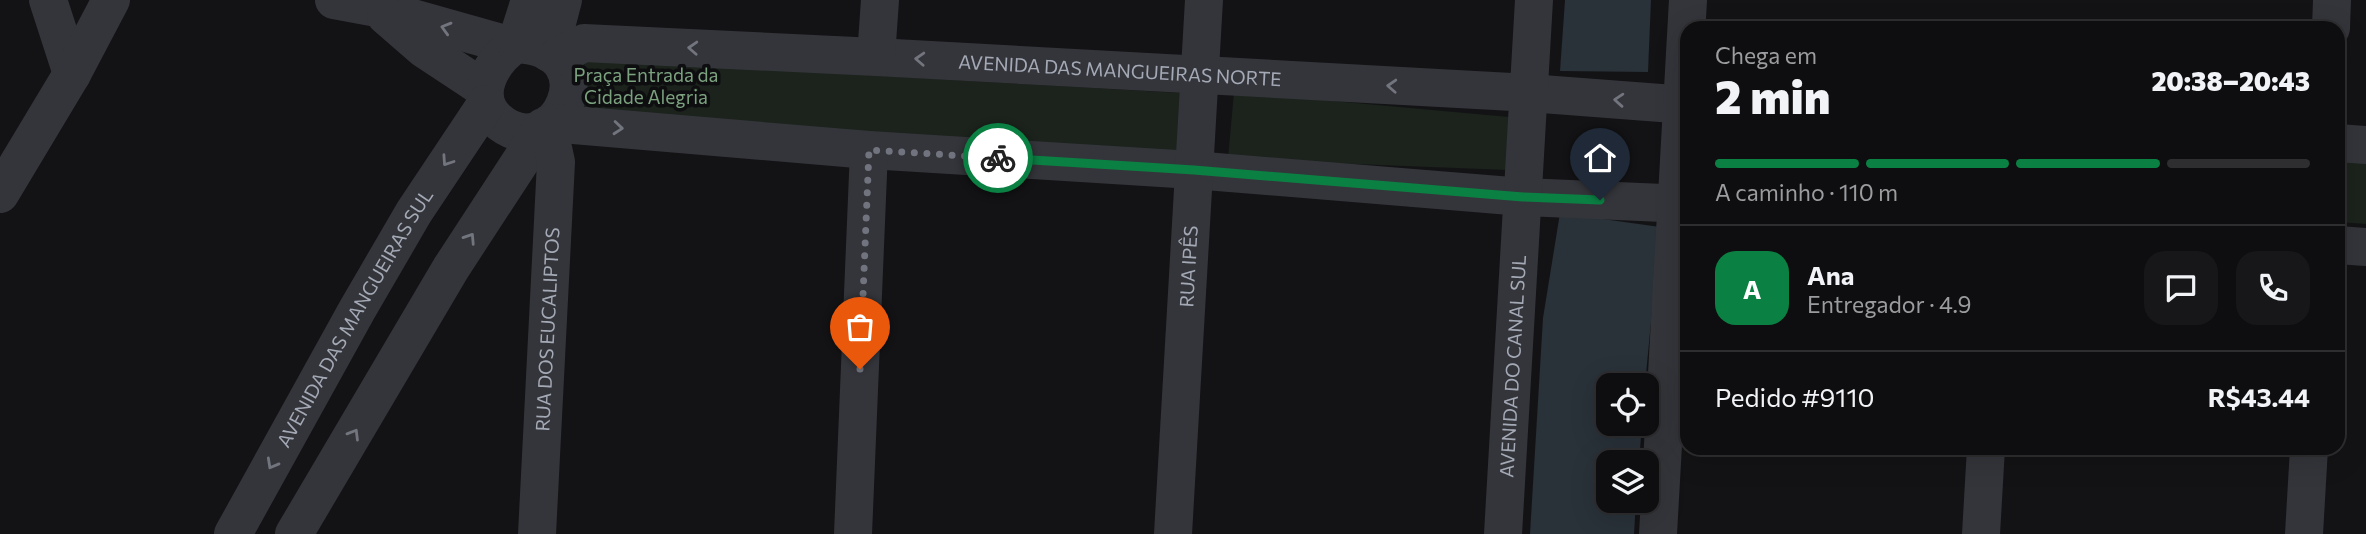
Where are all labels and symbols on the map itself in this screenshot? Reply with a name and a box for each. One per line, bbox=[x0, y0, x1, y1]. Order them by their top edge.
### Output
one-way arrow bbox=[441, 21, 453, 36]
one-way arrow bbox=[687, 41, 698, 56]
street label: AVENIDA DAS MANGUEIRAS NORTE bbox=[958, 50, 1282, 90]
one-way arrow bbox=[914, 52, 925, 67]
park label: Praça Entrada da Cidade Alegria bbox=[574, 63, 718, 108]
one-way arrow bbox=[1386, 79, 1397, 94]
one-way arrow bbox=[1613, 93, 1624, 108]
one-way arrow bbox=[612, 121, 624, 136]
courier bbox=[963, 123, 1033, 193]
pin bbox=[1570, 128, 1630, 200]
one-way arrow bbox=[443, 153, 456, 166]
street label: AVENIDA DAS MANGUEIRAS SUL bbox=[271, 184, 437, 451]
street label: RUA IPÊS bbox=[1174, 225, 1202, 308]
street label: RUA DOS EUCALIPTOS bbox=[530, 227, 564, 432]
one-way arrow bbox=[462, 233, 475, 246]
street label: AVENIDA DO CANAL SUL bbox=[1494, 254, 1530, 478]
pin bbox=[830, 297, 890, 369]
one-way arrow bbox=[346, 428, 359, 441]
one-way arrow bbox=[267, 456, 280, 469]

